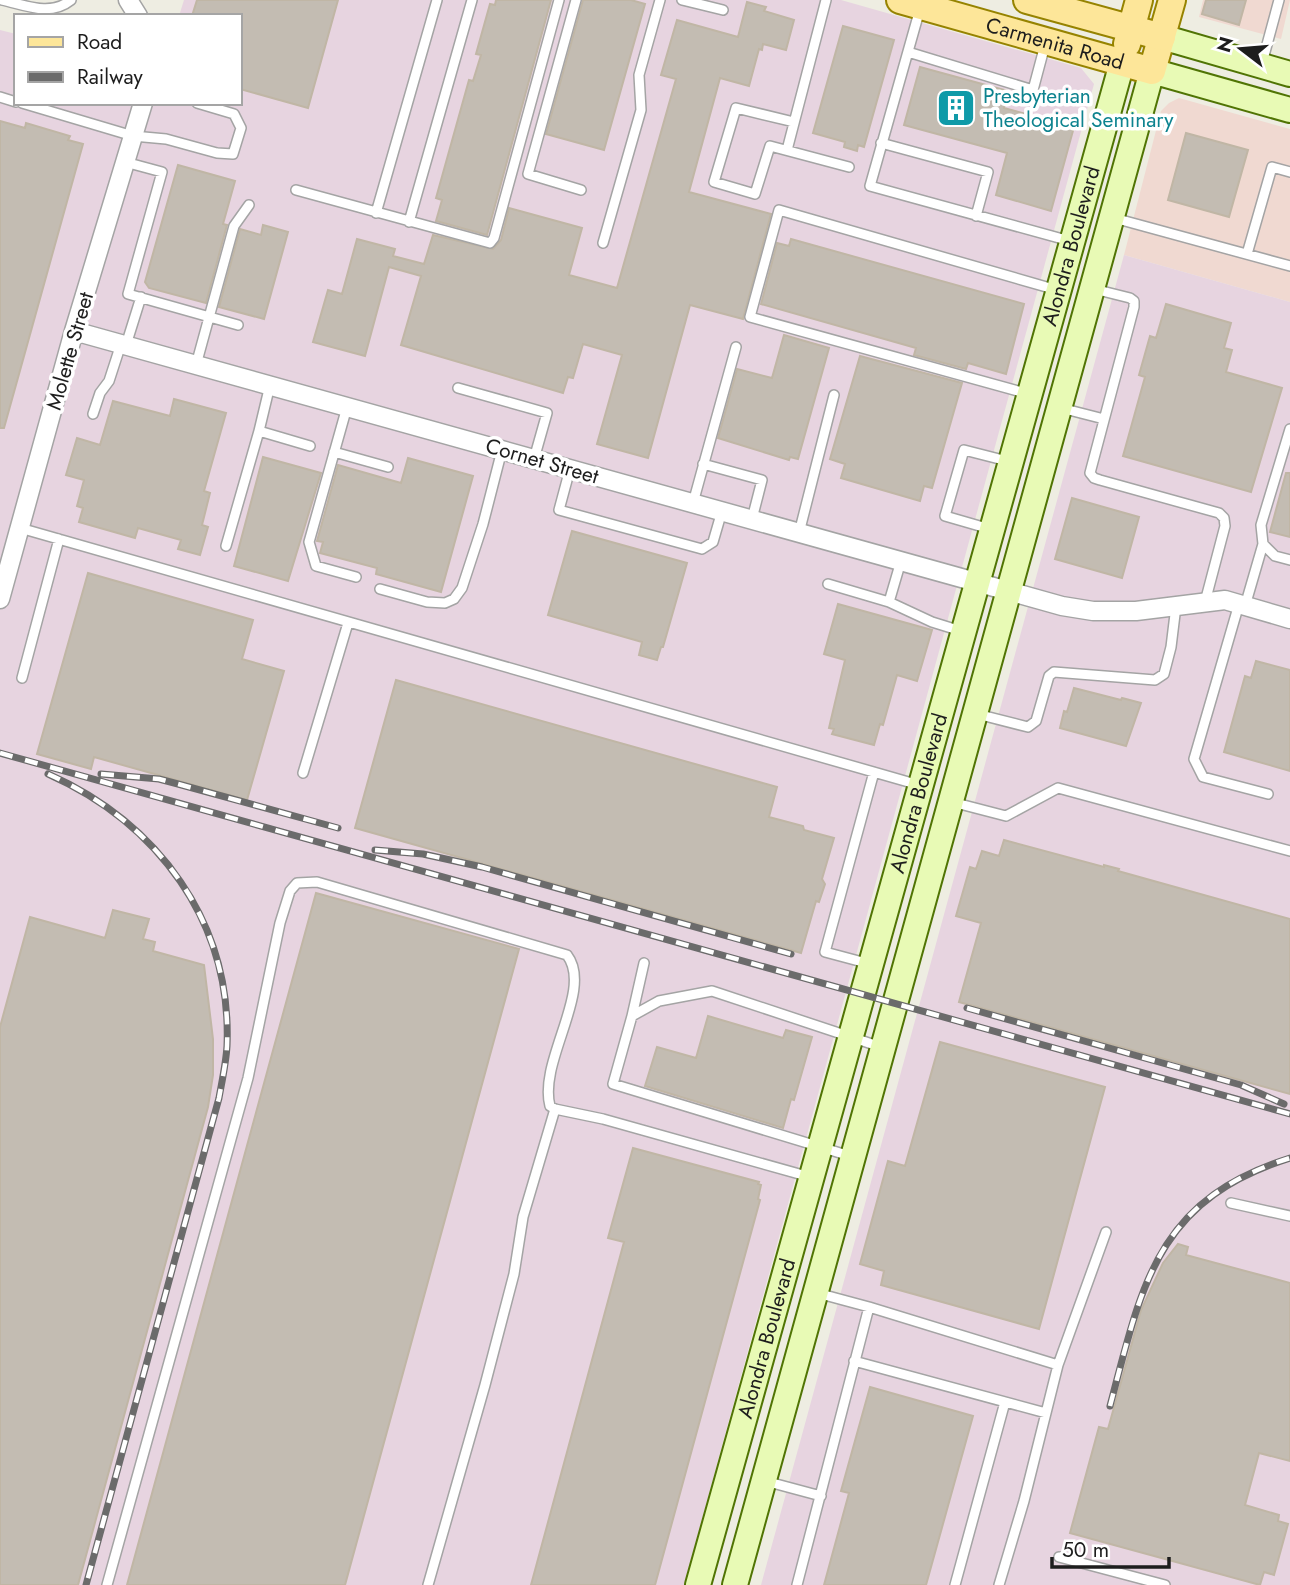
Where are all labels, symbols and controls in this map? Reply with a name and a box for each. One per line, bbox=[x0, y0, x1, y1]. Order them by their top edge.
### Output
street label: Carmenita Road bbox=[982, 10, 1127, 77]
legend bbox=[14, 14, 242, 105]
north arrow bbox=[1206, 14, 1276, 84]
text: Road bbox=[77, 27, 122, 57]
text: N bbox=[1210, 33, 1240, 55]
text: Railway bbox=[77, 62, 143, 92]
place label: Presbyterian Theological Seminary bbox=[983, 81, 1174, 135]
building icon: Presbyterian Theological Seminary bbox=[935, 87, 977, 129]
street label: Alondra Boulevard bbox=[1034, 163, 1108, 329]
street label: Molette Street bbox=[39, 289, 101, 413]
street label: Cornet Street bbox=[482, 431, 602, 491]
street label: Alondra Boulevard bbox=[882, 710, 955, 877]
street label: Alondra Boulevard bbox=[730, 1255, 803, 1422]
scale bar bbox=[1052, 1526, 1169, 1570]
text: 50 m bbox=[1062, 1535, 1109, 1565]

